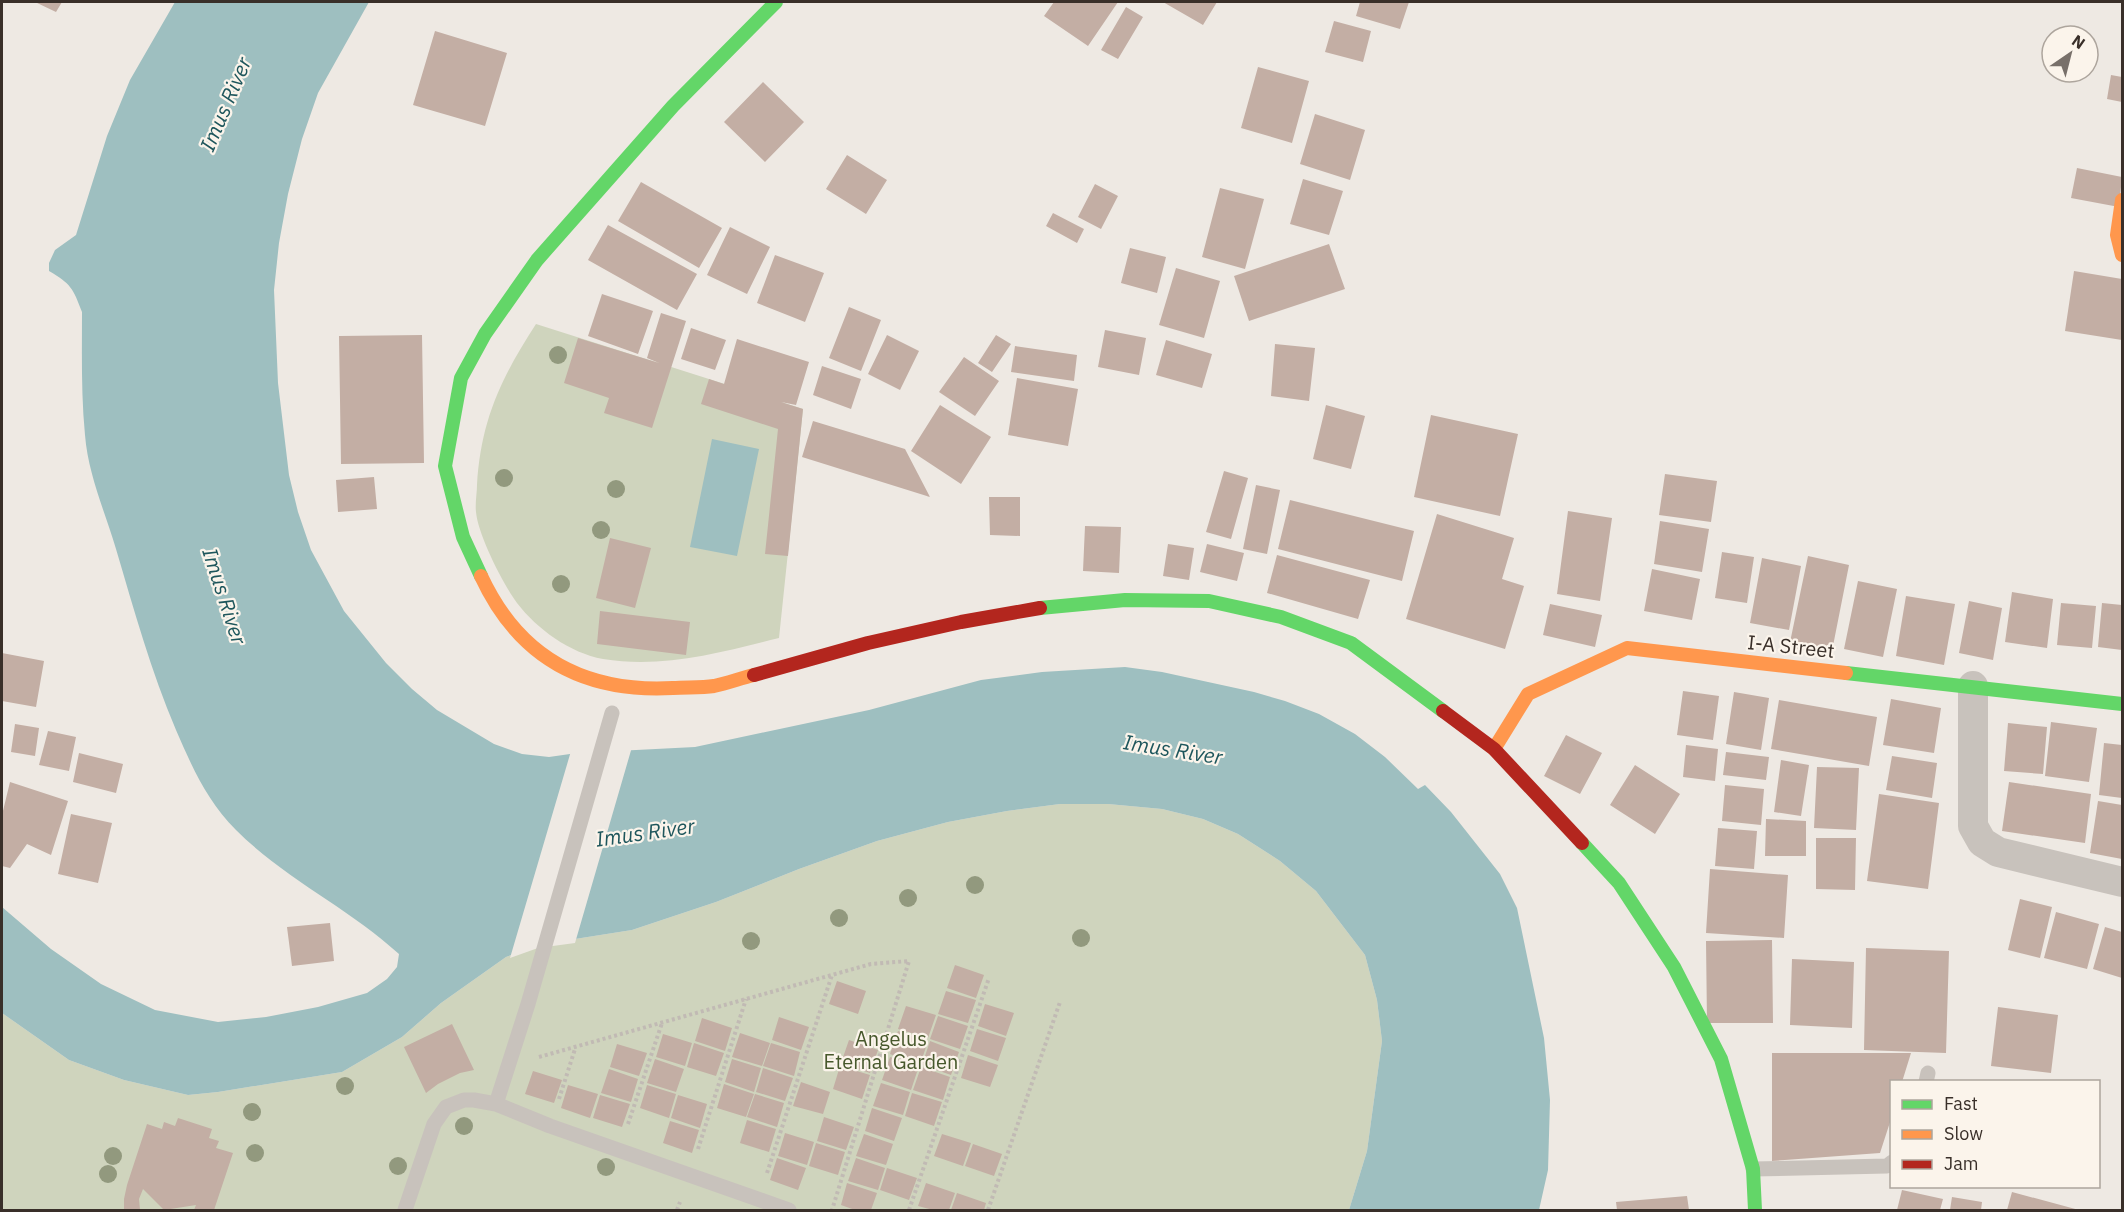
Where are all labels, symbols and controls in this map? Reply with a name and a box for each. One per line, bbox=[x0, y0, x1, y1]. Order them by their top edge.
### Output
north arrow bbox=[2040, 24, 2100, 84]
text: N bbox=[2068, 30, 2089, 53]
water label: Imus River bbox=[193, 51, 258, 155]
water label: Imus River bbox=[196, 544, 254, 649]
street label: I-A Street bbox=[1746, 628, 1836, 664]
water label: Imus River bbox=[1122, 727, 1226, 771]
water label: Imus River bbox=[594, 811, 698, 853]
park label: Angelus Eternal Garden bbox=[824, 1025, 958, 1075]
legend bbox=[1890, 1080, 2100, 1188]
text: Fast bbox=[1944, 1092, 1978, 1115]
text: Slow bbox=[1944, 1122, 1983, 1145]
text: Jam bbox=[1944, 1152, 1979, 1175]

